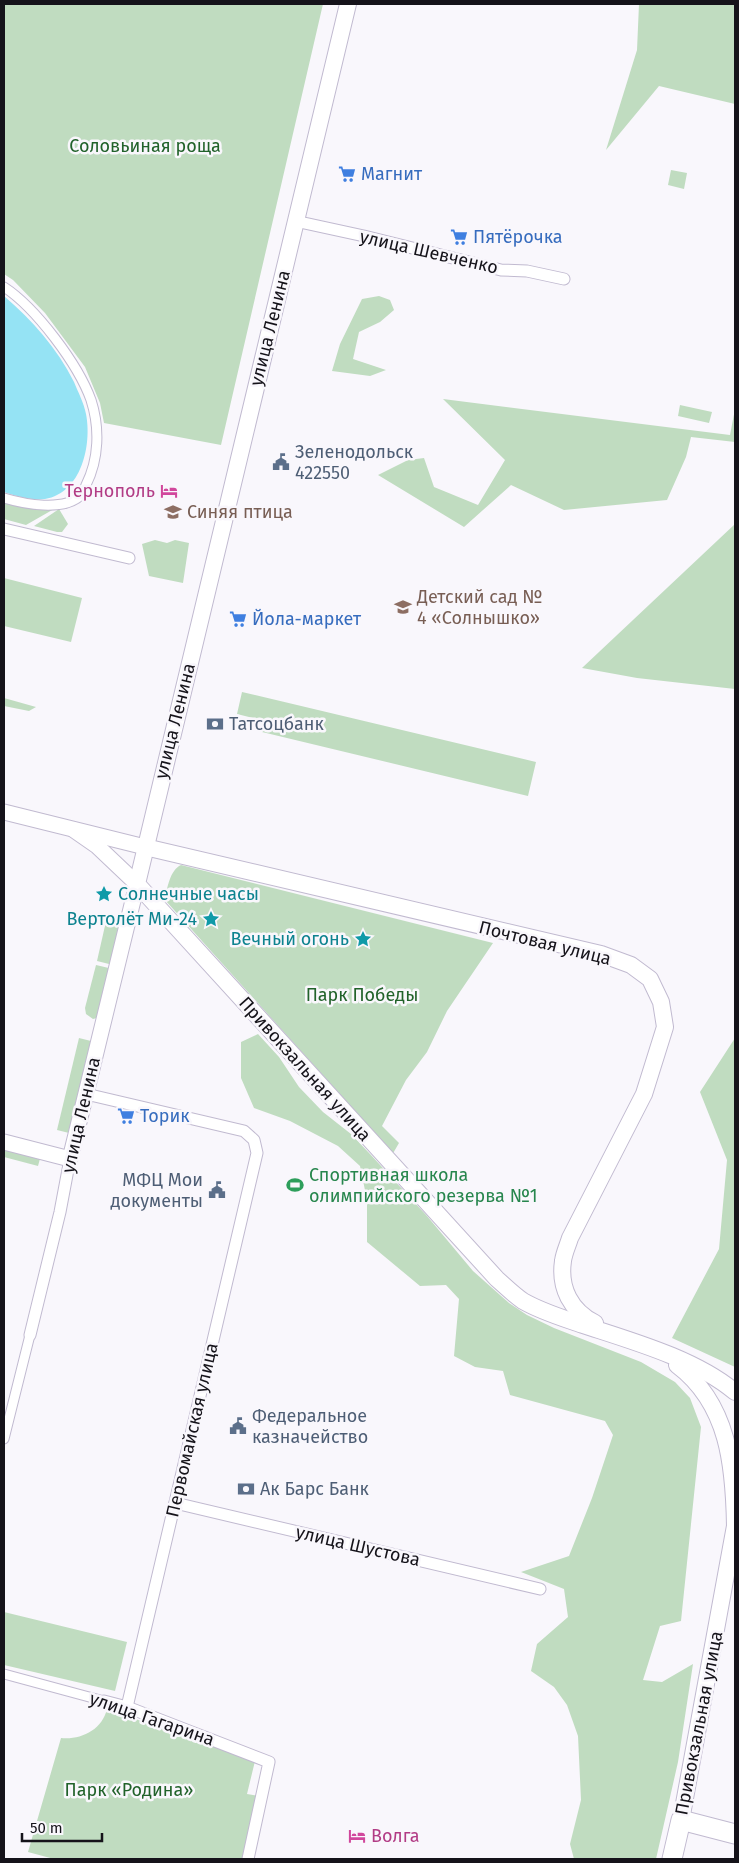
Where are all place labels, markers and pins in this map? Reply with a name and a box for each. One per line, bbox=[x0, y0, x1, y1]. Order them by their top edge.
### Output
place label: Магнит bbox=[361, 163, 423, 185]
supermarket icon: Магнит bbox=[337, 164, 357, 184]
place label: Пятёрочка bbox=[473, 226, 563, 248]
supermarket icon: Пятёрочка bbox=[449, 227, 469, 247]
place label: Зеленодольск 422550 bbox=[295, 441, 414, 484]
public building icon: Зеленодольск 422550 bbox=[271, 452, 291, 472]
place label: Тернополь bbox=[64, 480, 155, 502]
hotel icon: Тернополь bbox=[159, 481, 179, 501]
place label: Синяя птица bbox=[187, 501, 293, 523]
school or university icon: Синяя птица bbox=[163, 502, 183, 522]
place label: Детский сад № 4 «Солнышко» bbox=[416, 586, 543, 629]
school or university icon: Детский сад № 4 «Солнышко» bbox=[393, 597, 413, 617]
place label: Йола-маркет bbox=[252, 608, 362, 630]
supermarket icon: Йола-маркет bbox=[228, 609, 248, 629]
place label: Татсоцбанк bbox=[229, 713, 324, 735]
bank icon: Татсоцбанк bbox=[205, 714, 225, 734]
place label: Солнечные часы bbox=[118, 883, 259, 905]
place icon: Солнечные часы bbox=[94, 884, 114, 904]
place label: Вертолёт Ми-24 bbox=[66, 908, 197, 930]
place icon: Вертолёт Ми-24 bbox=[201, 909, 221, 929]
place label: Вечный огонь bbox=[231, 928, 349, 950]
place icon: Вечный огонь bbox=[353, 929, 373, 949]
place label: Торик bbox=[140, 1105, 190, 1127]
supermarket icon: Торик bbox=[116, 1106, 136, 1126]
place label: Спортивная школа олимпийского резерва №1 bbox=[309, 1164, 538, 1207]
place label: МФЦ Мои документы bbox=[110, 1169, 203, 1212]
sports icon: Спортивная школа олимпийского резерва №1 bbox=[285, 1175, 305, 1195]
public building icon: МФЦ Мои документы bbox=[207, 1180, 227, 1200]
place label: Федеральное казначейство bbox=[252, 1405, 368, 1448]
public building icon: Федеральное казначейство bbox=[228, 1416, 248, 1436]
place label: Ак Барс Банк bbox=[260, 1478, 370, 1500]
bank icon: Ак Барс Банк bbox=[236, 1479, 256, 1499]
place label: Волга bbox=[371, 1825, 419, 1847]
hotel icon: Волга bbox=[347, 1826, 367, 1846]

